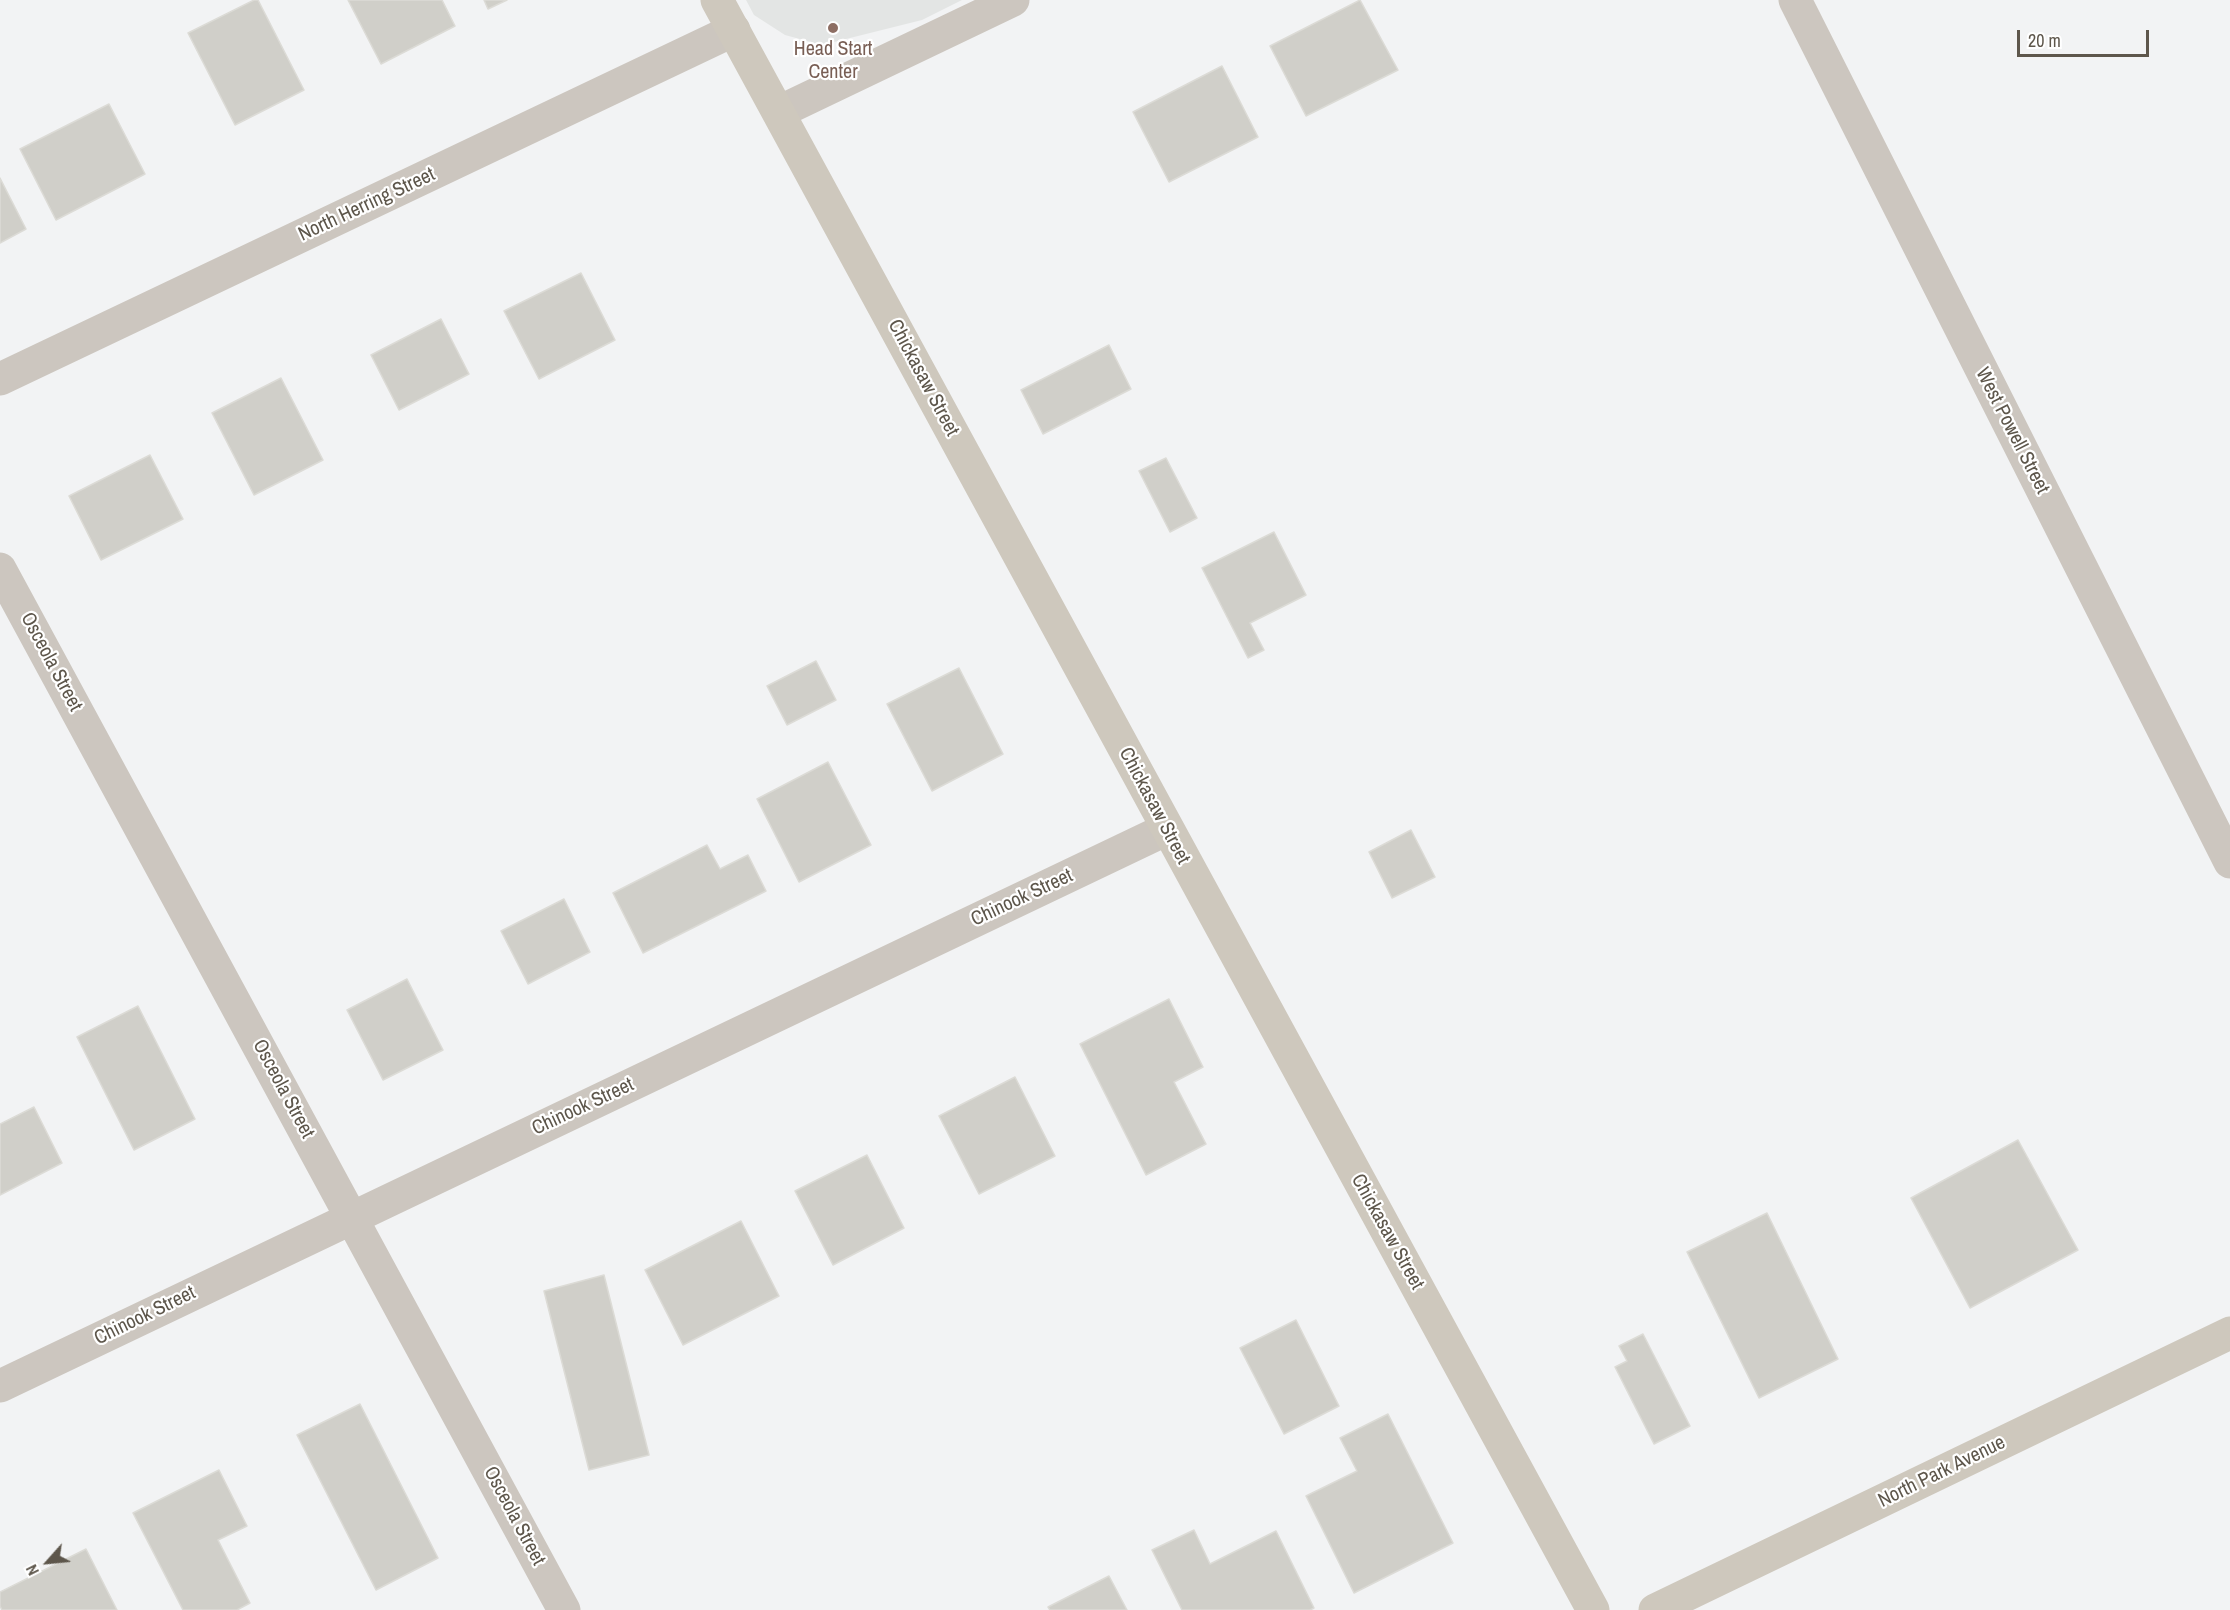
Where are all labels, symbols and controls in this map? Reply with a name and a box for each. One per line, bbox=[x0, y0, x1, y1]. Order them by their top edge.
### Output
scale bar bbox=[2020, 18, 2152, 56]
marker: Head Start Center bbox=[826, 21, 840, 35]
text: 20 m bbox=[2028, 28, 2061, 53]
place label: Head Start Center bbox=[794, 38, 872, 85]
street label: North Herring Street bbox=[295, 163, 439, 247]
street label: Chickasaw Street bbox=[882, 316, 964, 440]
street label: West Powell Street bbox=[1970, 364, 2054, 498]
street label: Osceola Street bbox=[15, 608, 87, 716]
street label: Chickasaw Street bbox=[1113, 744, 1195, 868]
street label: Chinook Street bbox=[967, 864, 1077, 932]
street label: Osceola Street bbox=[247, 1035, 319, 1143]
street label: Chinook Street bbox=[528, 1073, 638, 1141]
street label: Chickasaw Street bbox=[1345, 1170, 1429, 1294]
street label: Chinook Street bbox=[91, 1281, 199, 1351]
street label: North Park Avenue bbox=[1875, 1431, 2009, 1513]
street label: Osceola Street bbox=[478, 1462, 550, 1570]
north arrow bbox=[18, 1532, 78, 1592]
text: N bbox=[20, 1561, 44, 1579]

